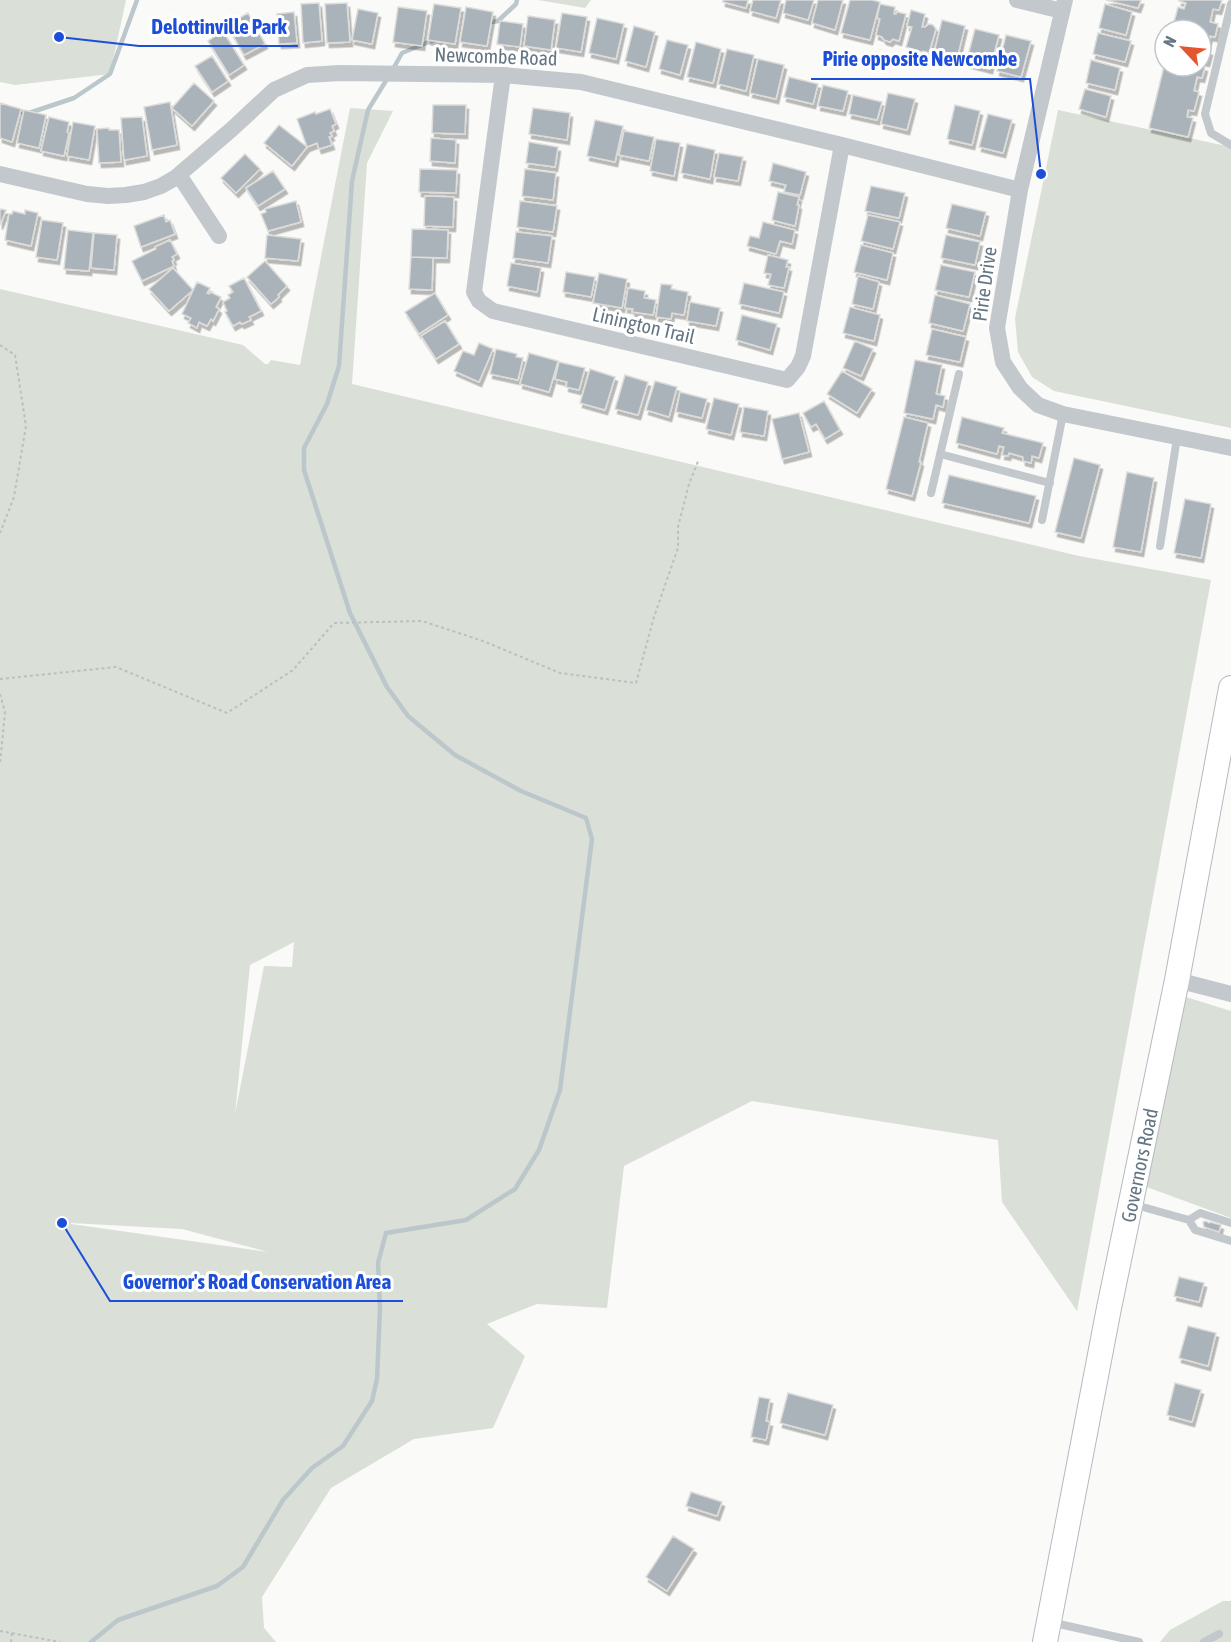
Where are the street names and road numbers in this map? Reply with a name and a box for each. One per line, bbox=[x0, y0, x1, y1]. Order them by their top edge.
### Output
street label: Newcombe Road bbox=[434, 42, 558, 70]
street label: Pirie Drive bbox=[967, 245, 1001, 323]
street label: Linington Trail bbox=[590, 302, 698, 348]
street label: Governors Road bbox=[1116, 1106, 1162, 1224]

